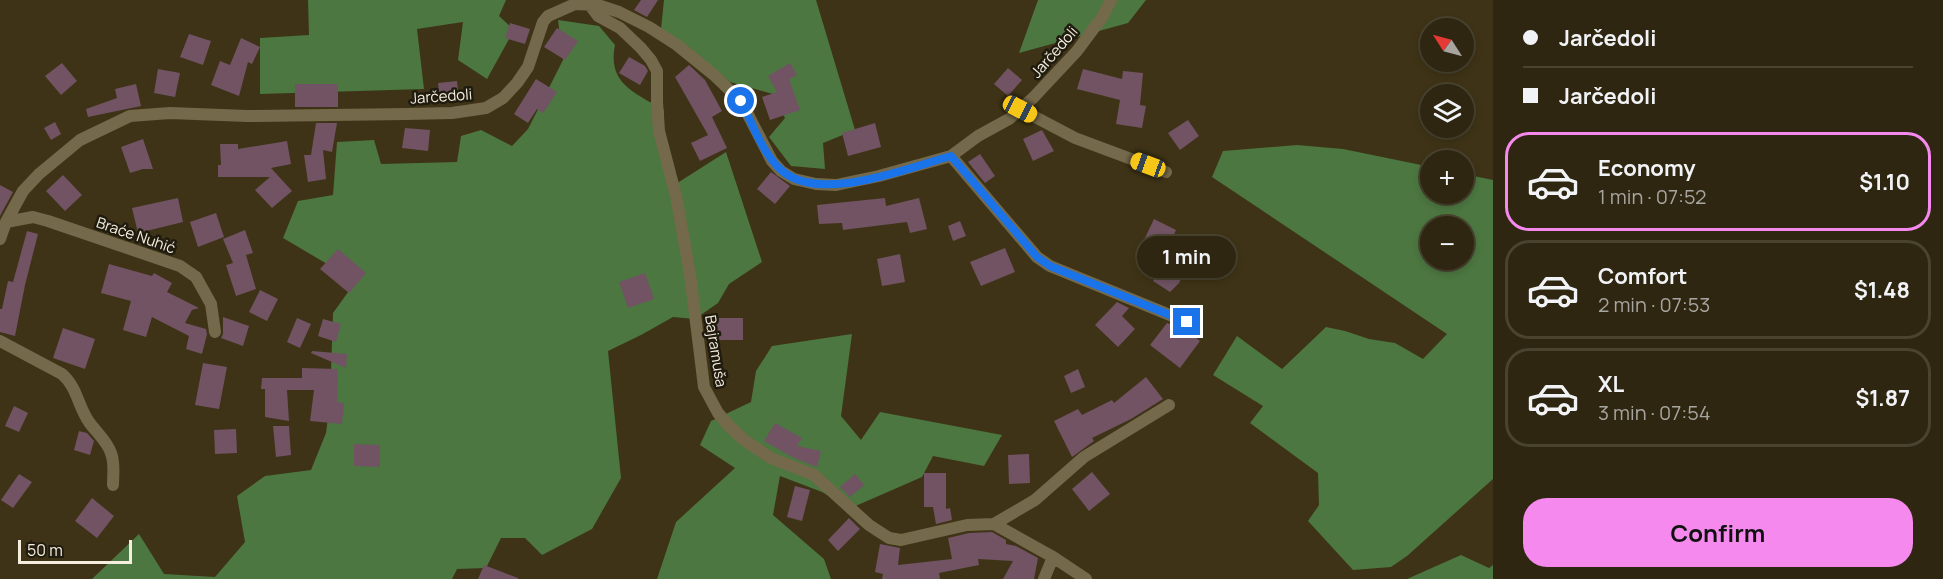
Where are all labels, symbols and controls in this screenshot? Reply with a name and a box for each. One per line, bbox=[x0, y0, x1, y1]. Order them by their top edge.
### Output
north arrow bbox=[1420, 18, 1474, 72]
map controls bbox=[1420, 18, 1474, 270]
street label: Jarčedoli bbox=[1026, 22, 1082, 82]
text: Jarčedoli bbox=[1559, 23, 1656, 53]
text: Jarčedoli bbox=[1559, 81, 1656, 111]
street label: Jarčedoli bbox=[409, 83, 473, 109]
button: layers bbox=[1420, 84, 1474, 138]
route start bbox=[727, 87, 754, 114]
car bbox=[1000, 93, 1040, 125]
car bbox=[1128, 150, 1168, 180]
button: + bbox=[1420, 150, 1474, 204]
text: Economy bbox=[1598, 153, 1696, 183]
icon: car bbox=[1526, 155, 1580, 209]
text: $1.10 bbox=[1859, 167, 1910, 197]
text: 1 min · 07:52 bbox=[1598, 183, 1706, 210]
street label: Braće Nuhić bbox=[94, 212, 178, 258]
button: − bbox=[1420, 216, 1474, 270]
callout: 1 min bbox=[1138, 235, 1236, 277]
text: 1 min bbox=[1162, 243, 1211, 270]
text: Comfort bbox=[1598, 261, 1687, 291]
icon: car bbox=[1526, 263, 1580, 317]
text: $1.48 bbox=[1854, 275, 1910, 305]
text: 2 min · 07:53 bbox=[1598, 291, 1710, 318]
route end bbox=[1173, 308, 1200, 335]
street label: Bajramuša bbox=[700, 314, 732, 388]
text: XL bbox=[1598, 369, 1624, 399]
icon: car bbox=[1526, 371, 1580, 425]
text: $1.87 bbox=[1856, 383, 1910, 413]
text: 3 min · 07:54 bbox=[1598, 399, 1711, 426]
button: Confirm bbox=[1523, 498, 1913, 567]
scale bar bbox=[18, 537, 132, 564]
text: 50 m bbox=[27, 539, 63, 561]

